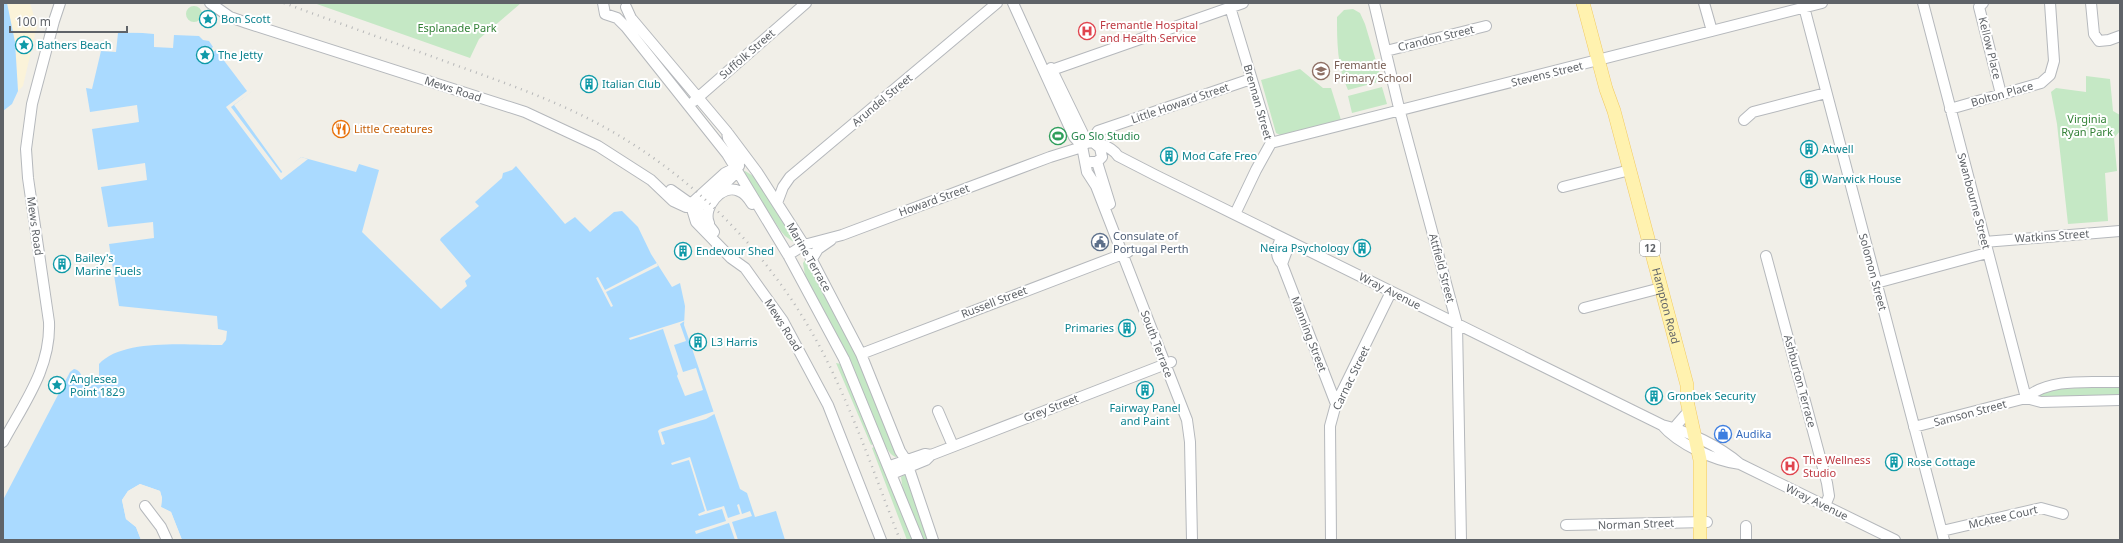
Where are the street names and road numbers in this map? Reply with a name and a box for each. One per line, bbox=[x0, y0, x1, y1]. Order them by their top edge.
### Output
street label: Kellow Place bbox=[1975, 15, 2005, 81]
street label: Crandon Street bbox=[1396, 21, 1476, 54]
street label: Suffolk Street bbox=[716, 25, 778, 82]
street label: Stevens Street bbox=[1509, 57, 1584, 90]
street label: Brennan Street bbox=[1241, 62, 1276, 141]
street label: Arundel Street bbox=[848, 70, 915, 129]
street label: Mews Road bbox=[423, 72, 484, 105]
street label: Bolton Place bbox=[1969, 77, 2035, 110]
street label: Little Howard Street bbox=[1129, 79, 1231, 126]
street label: Swanbourne Street bbox=[1954, 151, 1995, 251]
street label: Howard Street bbox=[896, 180, 971, 219]
street label: Mews Road bbox=[24, 196, 47, 256]
street label: Marine Terrace bbox=[784, 219, 835, 294]
street label: Watkins Street bbox=[2014, 225, 2090, 246]
street label: Attfield Street bbox=[1426, 232, 1459, 304]
street label: Solomon Street bbox=[1856, 232, 1891, 312]
road number: 12 bbox=[1640, 240, 1660, 256]
street label: Hampton Road bbox=[1649, 266, 1684, 345]
street label: Wray Avenue bbox=[1357, 269, 1424, 313]
street label: Russell Street bbox=[959, 282, 1029, 321]
street label: Manning Street bbox=[1288, 294, 1331, 374]
street label: Mews Road bbox=[761, 296, 805, 354]
street label: South Terrace bbox=[1138, 308, 1177, 380]
street label: Ashburton Terrace bbox=[1781, 333, 1820, 429]
street label: Carnac Street bbox=[1329, 343, 1373, 412]
street label: Grey Street bbox=[1021, 390, 1080, 425]
street label: Samson Street bbox=[1932, 396, 2008, 429]
street label: Wray Avenue bbox=[1783, 480, 1851, 523]
street label: McAtee Court bbox=[1967, 501, 2039, 532]
street label: Norman Street bbox=[1598, 515, 1674, 532]

